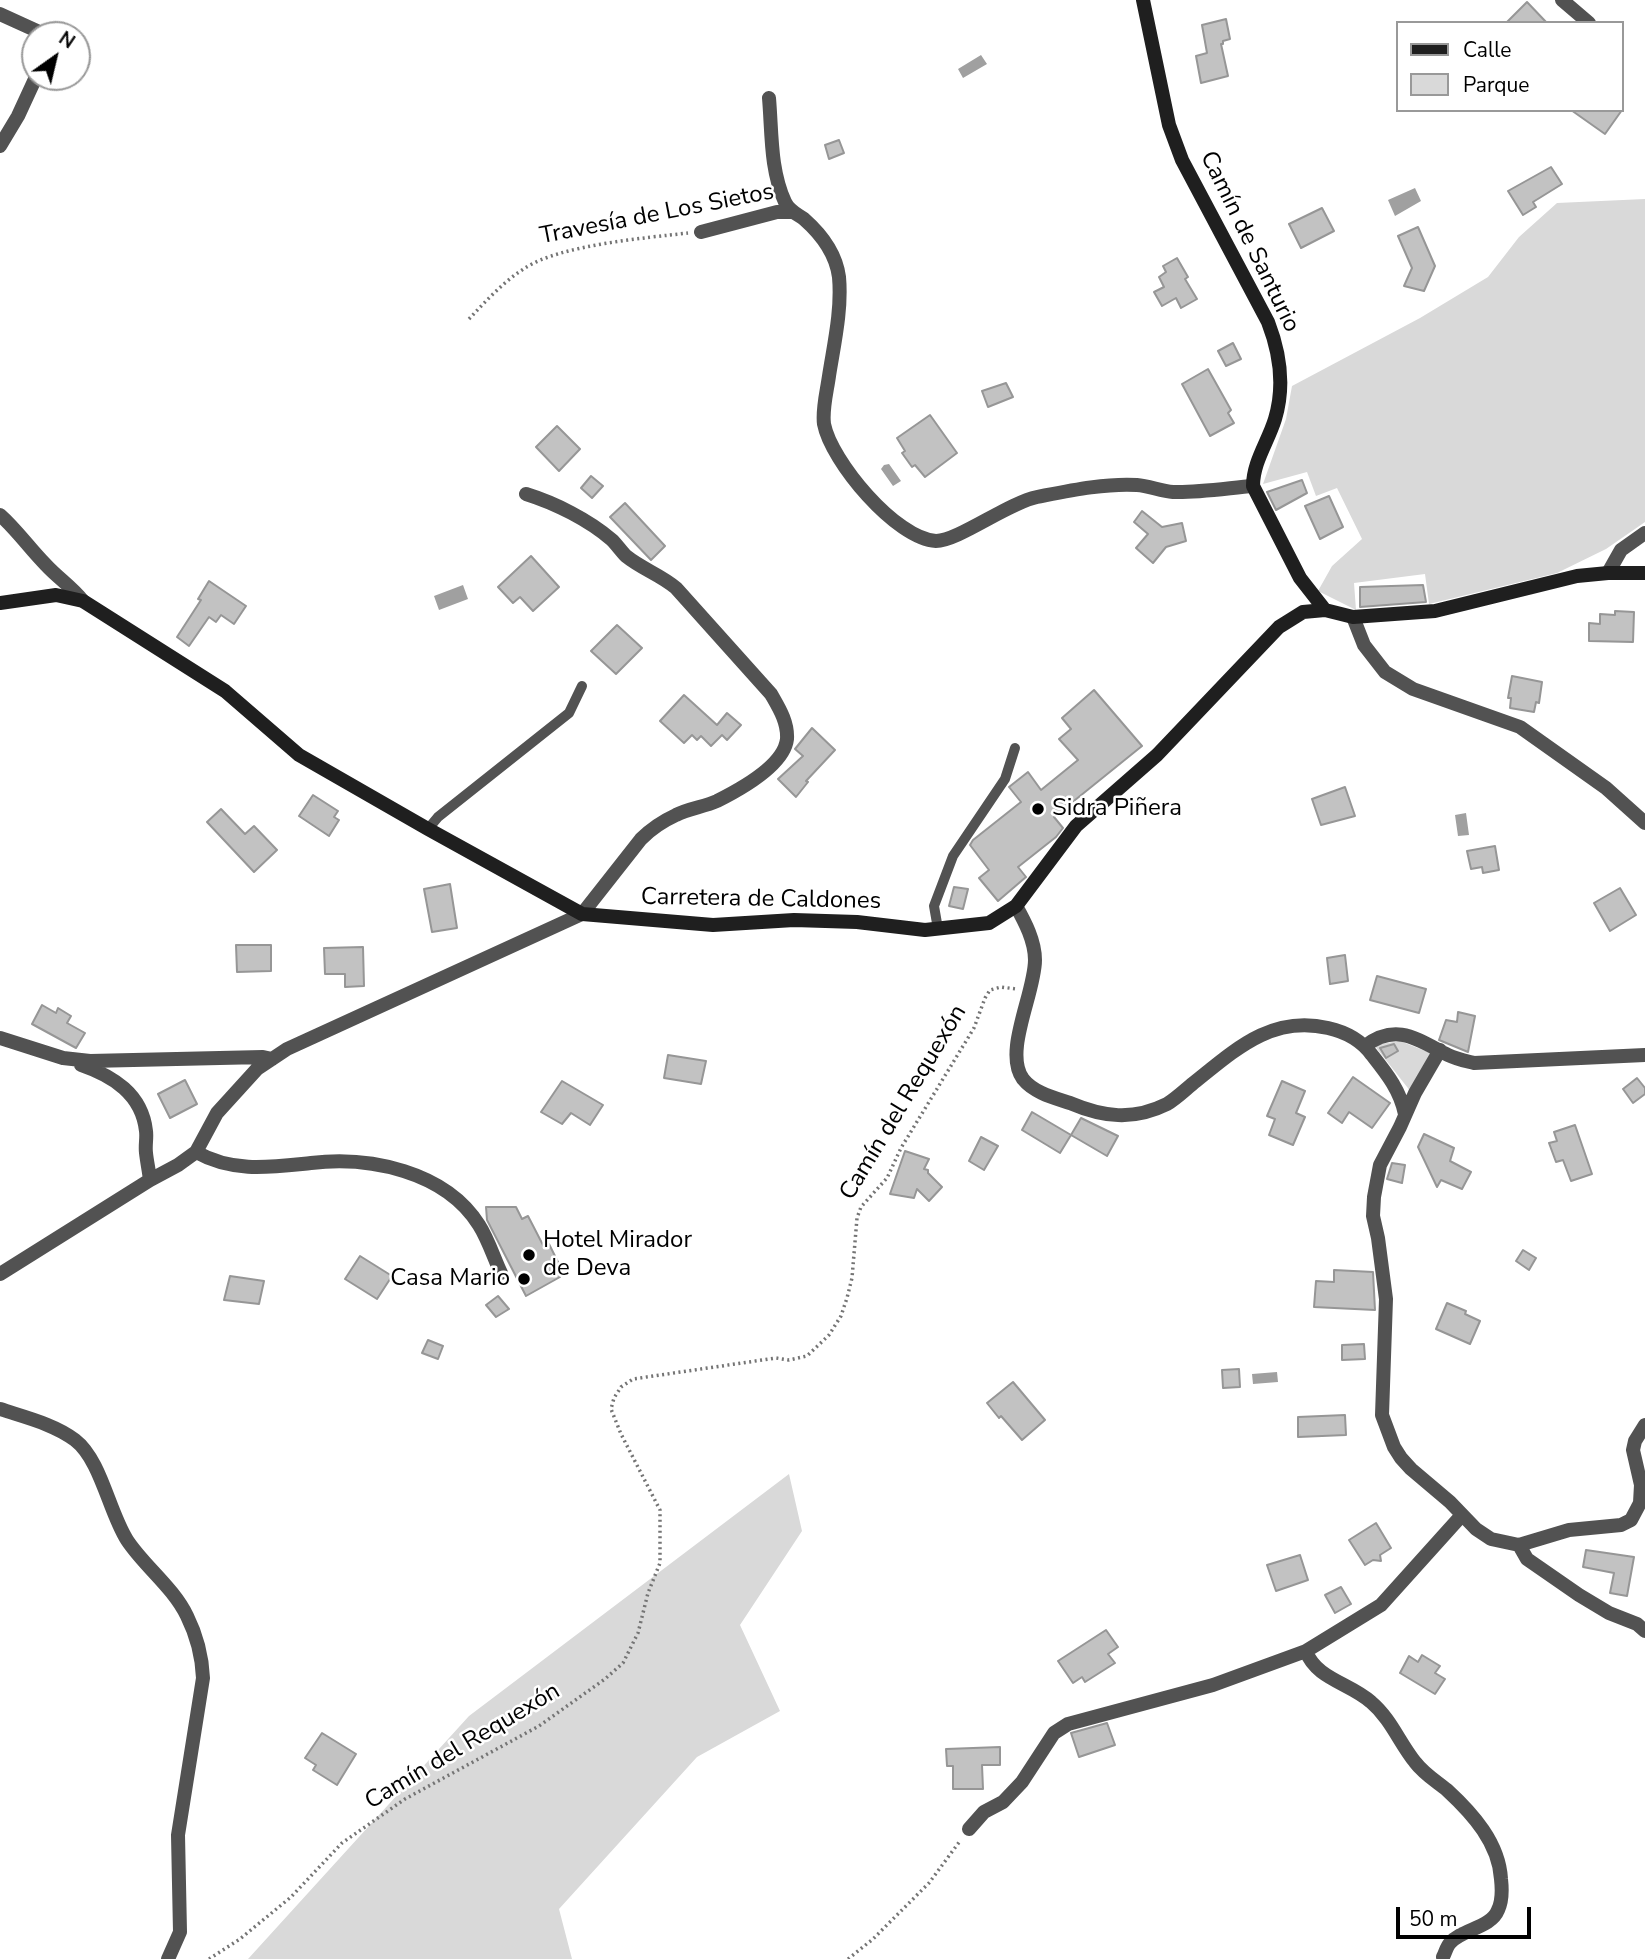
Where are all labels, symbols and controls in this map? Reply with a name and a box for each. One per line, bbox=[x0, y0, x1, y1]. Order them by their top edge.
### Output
north arrow bbox=[21, 21, 91, 91]
legend bbox=[1396, 21, 1624, 112]
text: N bbox=[53, 25, 80, 55]
text: Calle bbox=[1463, 36, 1511, 64]
text: Parque bbox=[1463, 71, 1530, 99]
street label: Camín de Santurio bbox=[1193, 147, 1305, 337]
street label: Travesía de Los Sietos bbox=[538, 178, 776, 252]
place label: Sidra Piñera bbox=[1052, 795, 1182, 823]
marker: Sidra Piñera bbox=[1030, 801, 1046, 817]
street label: Carretera de Caldones bbox=[641, 884, 881, 916]
street label: Camín del Requexón bbox=[834, 1000, 974, 1206]
place label: Hotel Mirador de Deva bbox=[543, 1227, 692, 1283]
marker: Hotel Mirador de Deva bbox=[521, 1247, 537, 1263]
place label: Casa Mario bbox=[390, 1265, 510, 1293]
marker: Casa Mario bbox=[516, 1271, 532, 1287]
street label: Camín del Requexón bbox=[360, 1677, 566, 1817]
scale bar bbox=[1400, 1892, 1535, 1936]
text: 50 m bbox=[1409, 1905, 1458, 1933]

